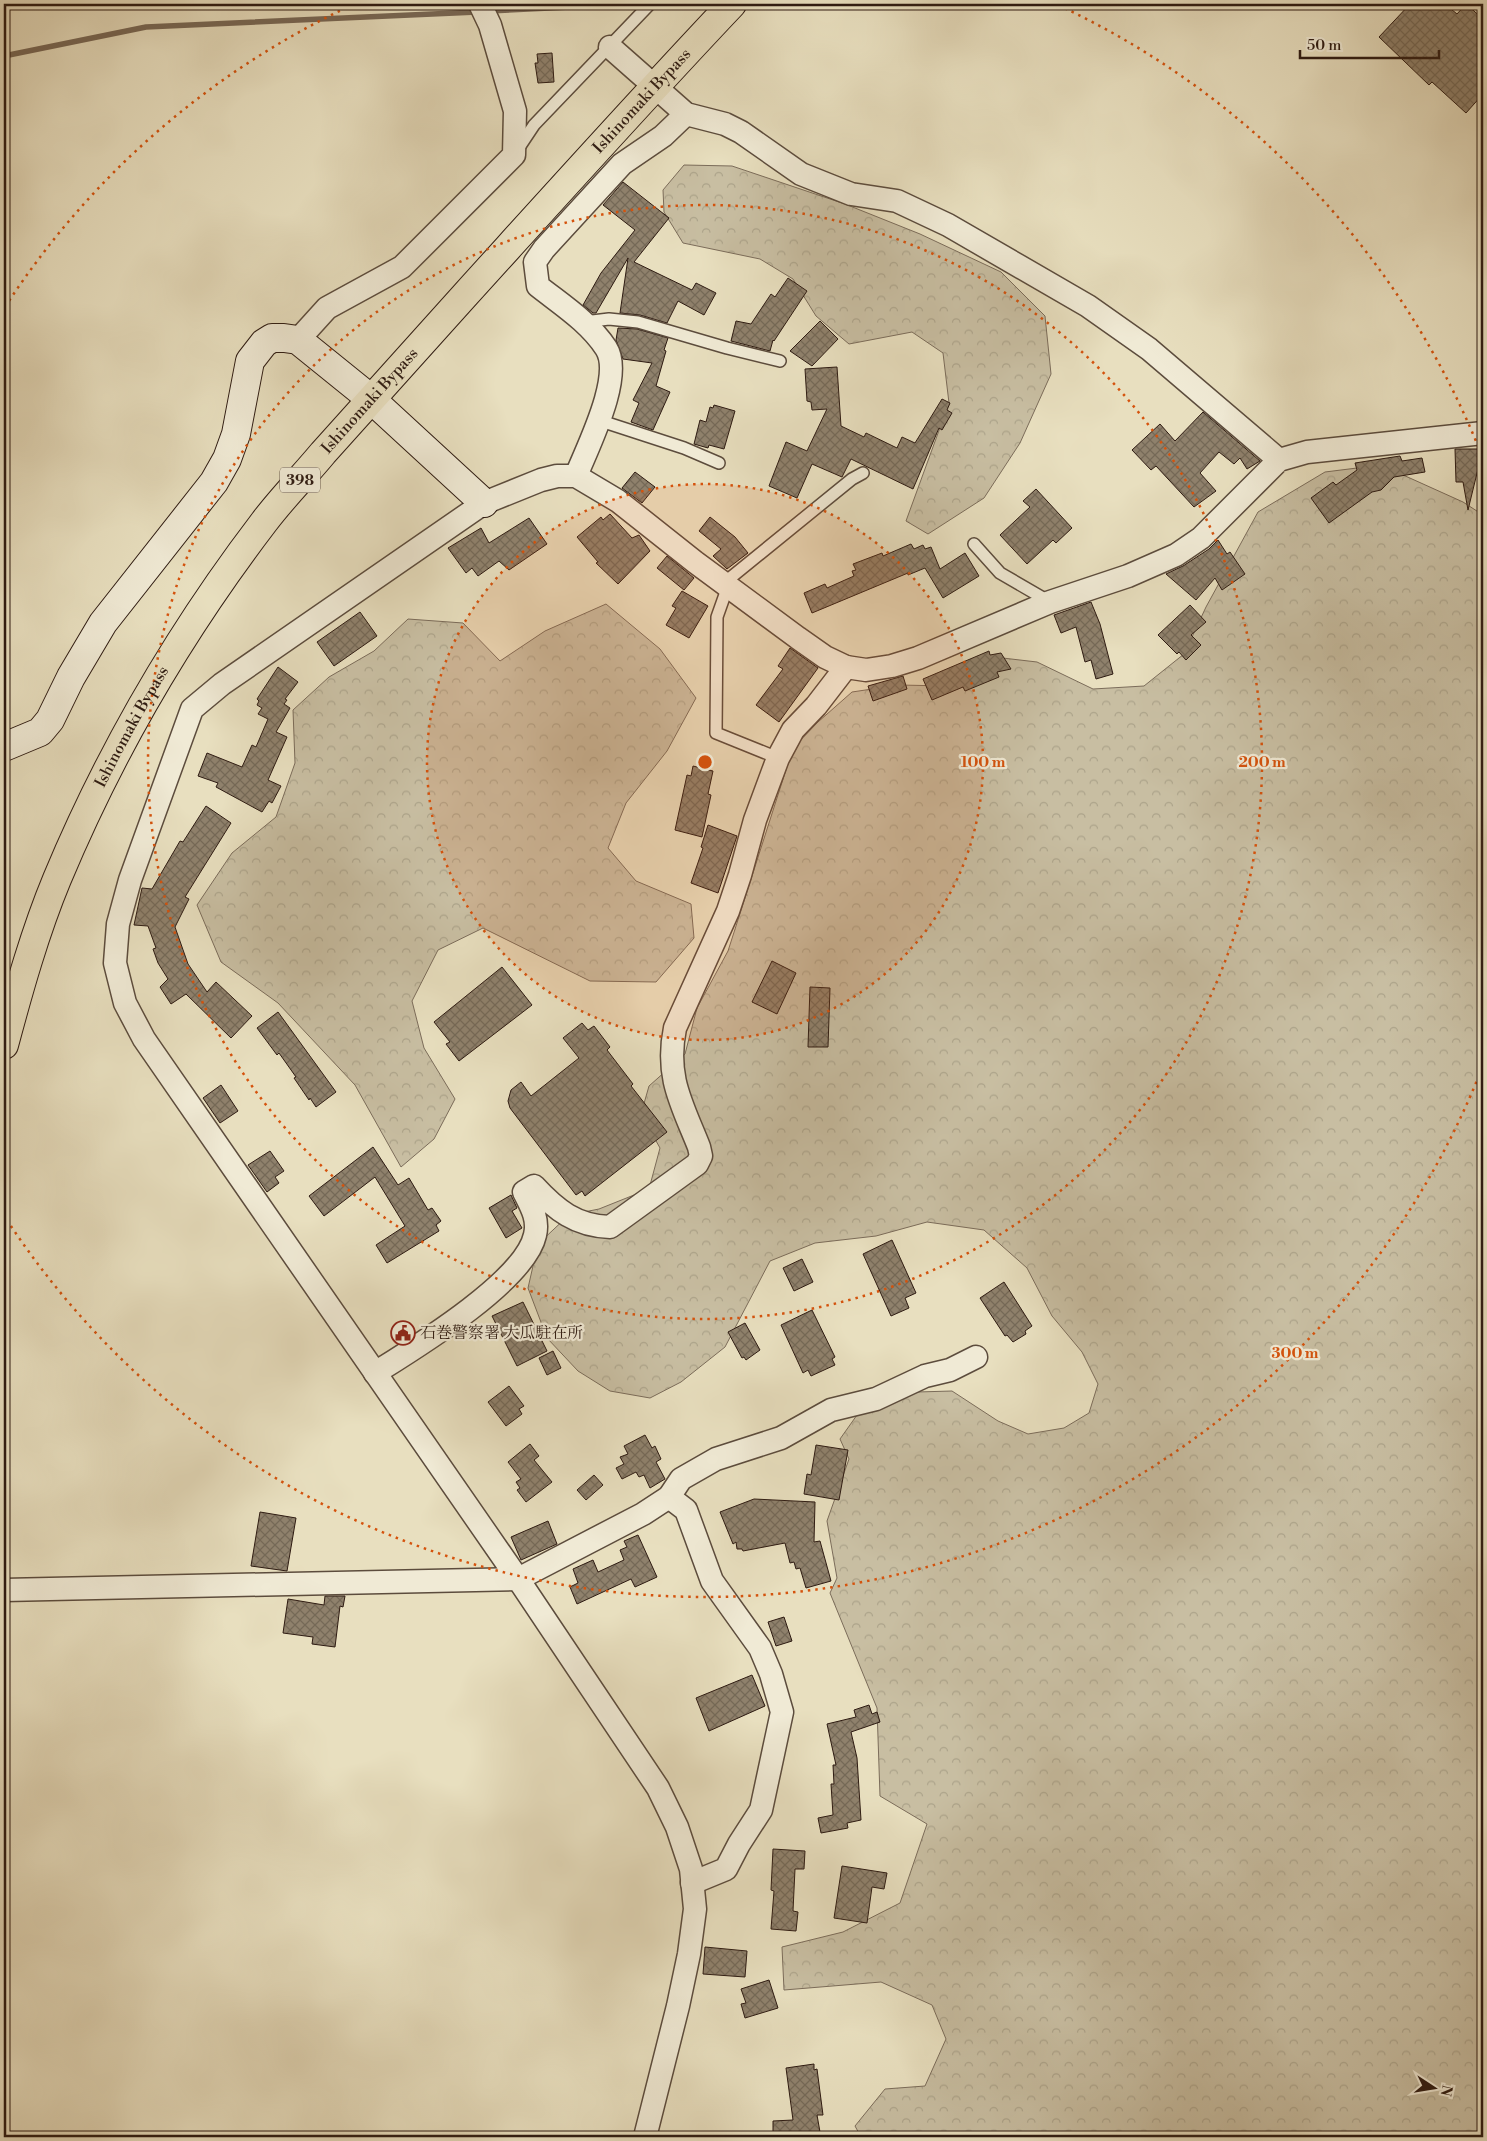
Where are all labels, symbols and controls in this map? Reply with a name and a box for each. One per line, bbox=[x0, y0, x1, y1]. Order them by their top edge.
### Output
scale bar bbox=[1300, 28, 1438, 60]
text: 50 m bbox=[1307, 36, 1341, 55]
street label: Ishinomaki Bypass bbox=[589, 44, 695, 158]
street label: Ishinomaki Bypass bbox=[317, 344, 422, 458]
road number: 398 bbox=[280, 468, 320, 492]
street label: Ishinomaki Bypass bbox=[90, 662, 173, 791]
centre of rings bbox=[696, 753, 714, 771]
text: 100 m bbox=[961, 753, 1006, 772]
text: 200 m bbox=[1238, 753, 1286, 772]
public building icon: 石巻警察署 大瓜駐在所 bbox=[390, 1320, 416, 1346]
place label: 石巻警察署 大瓜駐在所 bbox=[420, 1323, 583, 1343]
text: 300 m bbox=[1272, 1344, 1319, 1363]
north arrow bbox=[1410, 2064, 1460, 2114]
text: N bbox=[1436, 2083, 1456, 2098]

